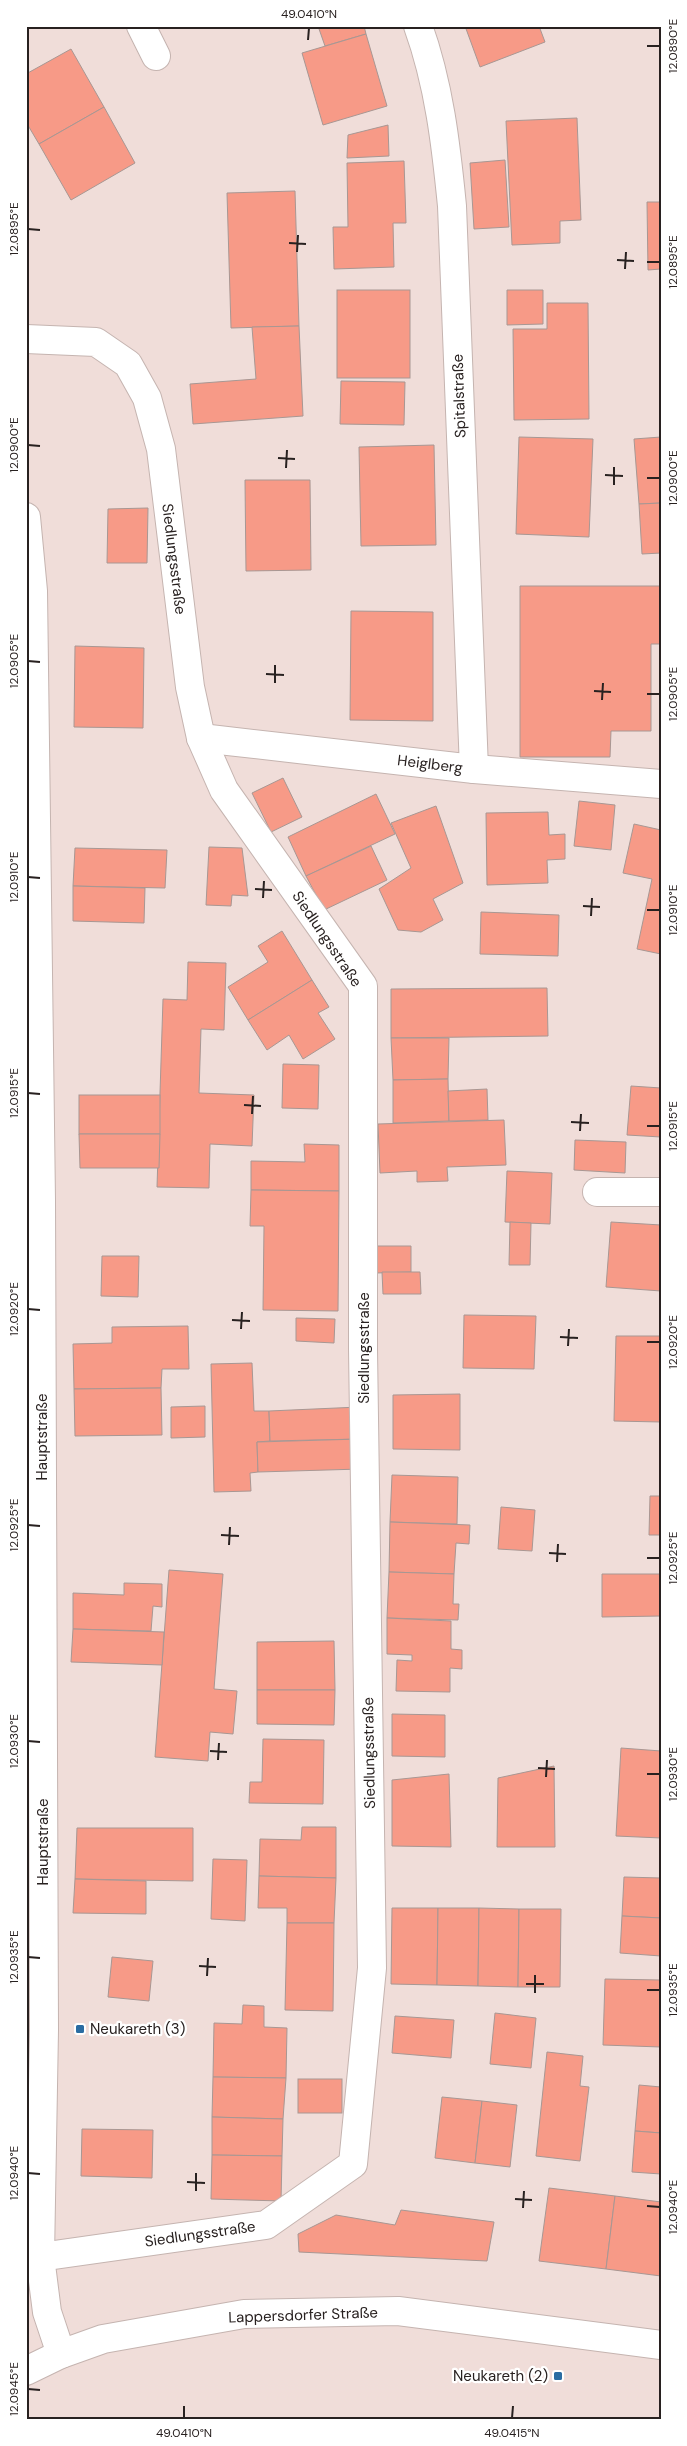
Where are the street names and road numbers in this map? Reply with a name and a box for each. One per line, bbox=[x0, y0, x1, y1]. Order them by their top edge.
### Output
street label: Spitalstraße bbox=[448, 354, 470, 438]
street label: Siedlungsstraße bbox=[157, 502, 191, 616]
street label: Heiglberg bbox=[396, 750, 464, 778]
street label: Siedlungsstraße bbox=[287, 887, 367, 991]
street label: Siedlungsstraße bbox=[354, 1292, 374, 1404]
street label: Hauptstraße bbox=[32, 1394, 52, 1480]
street label: Siedlungsstraße bbox=[358, 1697, 380, 1809]
street label: Hauptstraße bbox=[33, 1799, 53, 1885]
street label: Siedlungsstraße bbox=[143, 2216, 257, 2252]
street label: Lappersdorfer Straße bbox=[228, 2302, 378, 2328]

